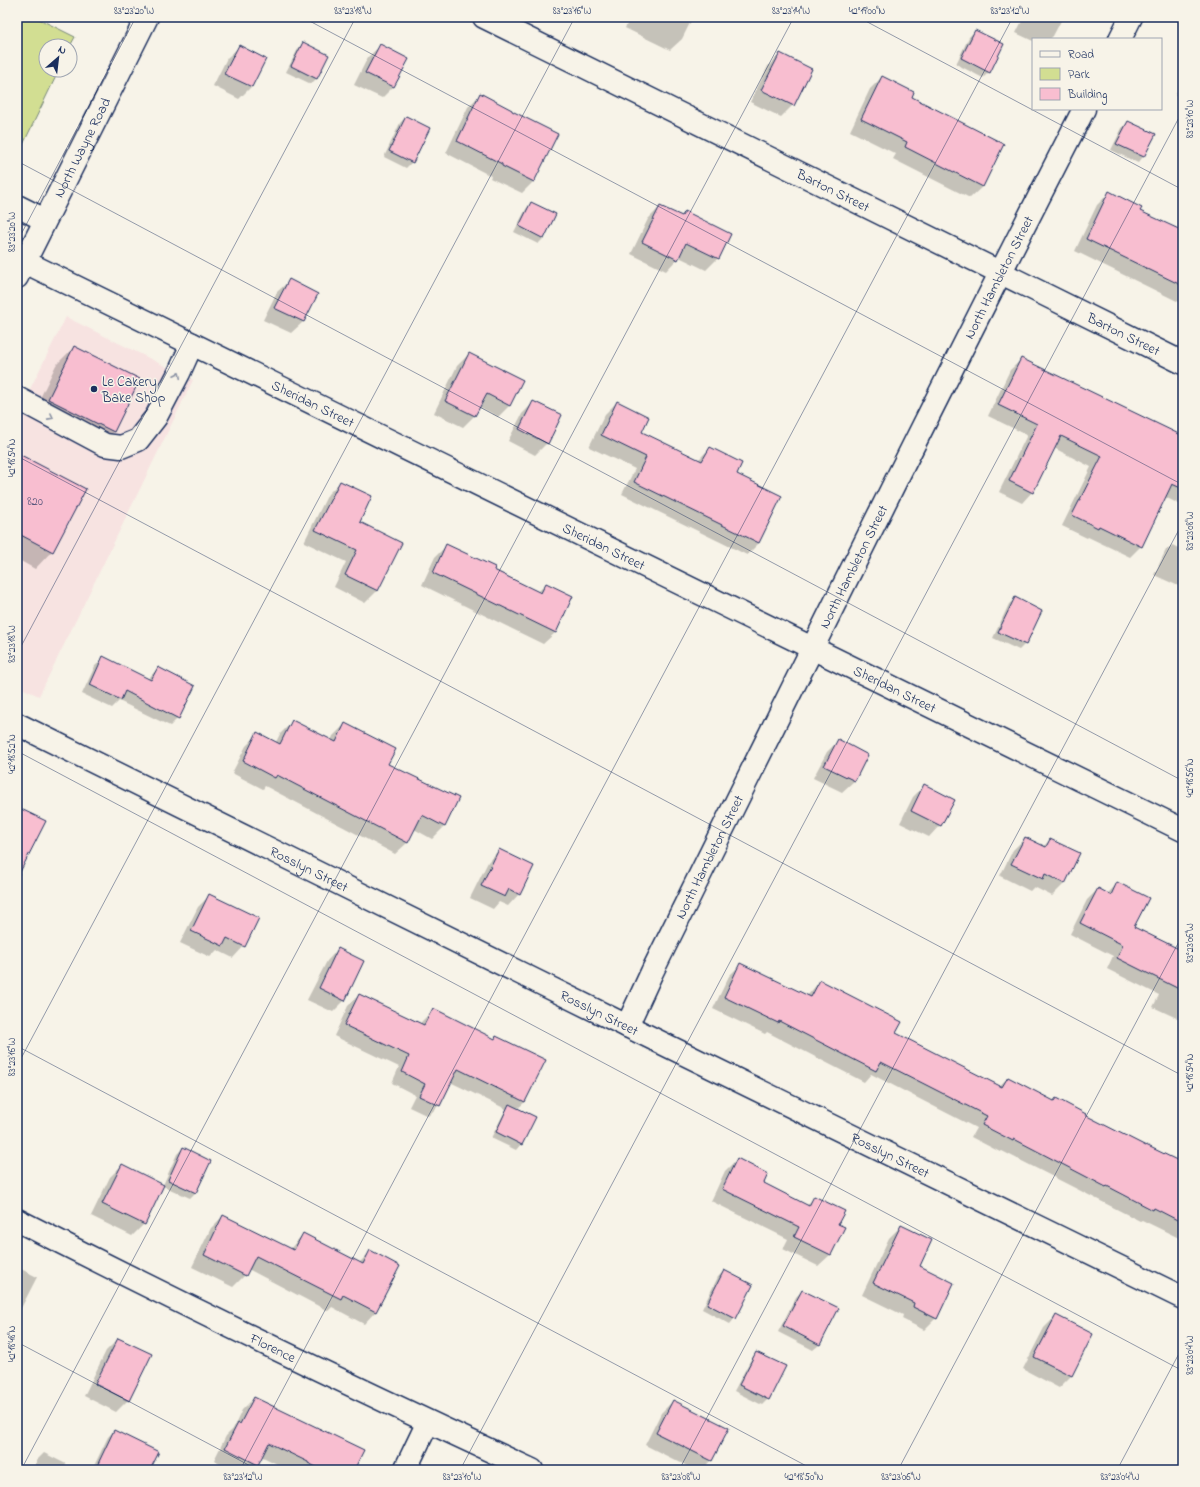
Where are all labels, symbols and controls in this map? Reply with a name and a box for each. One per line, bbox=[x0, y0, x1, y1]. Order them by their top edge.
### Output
text: 83°23'20"W bbox=[114, 4, 154, 19]
text: 83°23'18"W bbox=[334, 4, 372, 19]
text: 83°23'16"W bbox=[553, 4, 591, 19]
text: 83°23'14"W bbox=[772, 4, 810, 19]
text: 42°19'00"N bbox=[849, 4, 886, 19]
text: 83°23'12"W bbox=[991, 4, 1030, 19]
north arrow bbox=[38, 38, 78, 78]
legend bbox=[1032, 38, 1162, 110]
text: N bbox=[55, 41, 69, 59]
text: Road bbox=[1068, 46, 1094, 64]
text: Park bbox=[1068, 66, 1090, 84]
text: Building bbox=[1067, 86, 1107, 105]
street label: North Wayne Road bbox=[49, 94, 117, 202]
text: 83°23'10"W bbox=[1183, 100, 1198, 138]
street label: Barton Street bbox=[792, 164, 873, 218]
text: 83°23'20"W bbox=[5, 212, 20, 252]
street label: North Hambleton Street bbox=[960, 212, 1040, 343]
street label: Barton Street bbox=[1082, 308, 1164, 362]
one-way arrow bbox=[173, 371, 181, 379]
place label: Le Cakery Bake Shop bbox=[101, 372, 166, 409]
street label: Sheridan Street bbox=[268, 375, 358, 434]
marker: Le Cakery Bake Shop bbox=[89, 384, 99, 394]
one-way arrow bbox=[47, 412, 54, 420]
text: 42°18'54"N bbox=[5, 438, 20, 477]
house number: 820 bbox=[27, 493, 43, 511]
street label: North Hambleton Street bbox=[815, 501, 894, 633]
text: 83°23'08"W bbox=[1183, 511, 1198, 550]
street label: Sheridan Street bbox=[558, 518, 649, 577]
text: 83°23'18"W bbox=[5, 625, 20, 663]
street label: Sheridan Street bbox=[849, 661, 940, 719]
text: 42°18'52"N bbox=[5, 734, 20, 774]
text: 42°18'56"N bbox=[1183, 758, 1198, 797]
street label: North Hambleton Street bbox=[671, 792, 750, 923]
street label: Rosslyn Street bbox=[266, 842, 352, 898]
text: 83°23'06"W bbox=[1183, 923, 1198, 963]
street label: Rosslyn Street bbox=[556, 985, 642, 1042]
text: 83°23'16"W bbox=[5, 1038, 20, 1076]
text: 42°18'54"N bbox=[1183, 1053, 1198, 1092]
street label: Rosslyn Street bbox=[847, 1128, 933, 1185]
text: 42°18'48"N bbox=[5, 1325, 20, 1362]
street label: Florence bbox=[245, 1328, 300, 1369]
text: 83°23'04"W bbox=[1183, 1335, 1198, 1375]
text: 83°23'12"W bbox=[224, 1470, 263, 1485]
text: 83°23'10"W bbox=[443, 1470, 481, 1485]
text: 83°23'08"W bbox=[662, 1470, 701, 1485]
text: 42°18'50"N bbox=[785, 1470, 824, 1485]
text: 83°23'06"W bbox=[881, 1470, 921, 1485]
text: 83°23'04"W bbox=[1100, 1470, 1140, 1485]

